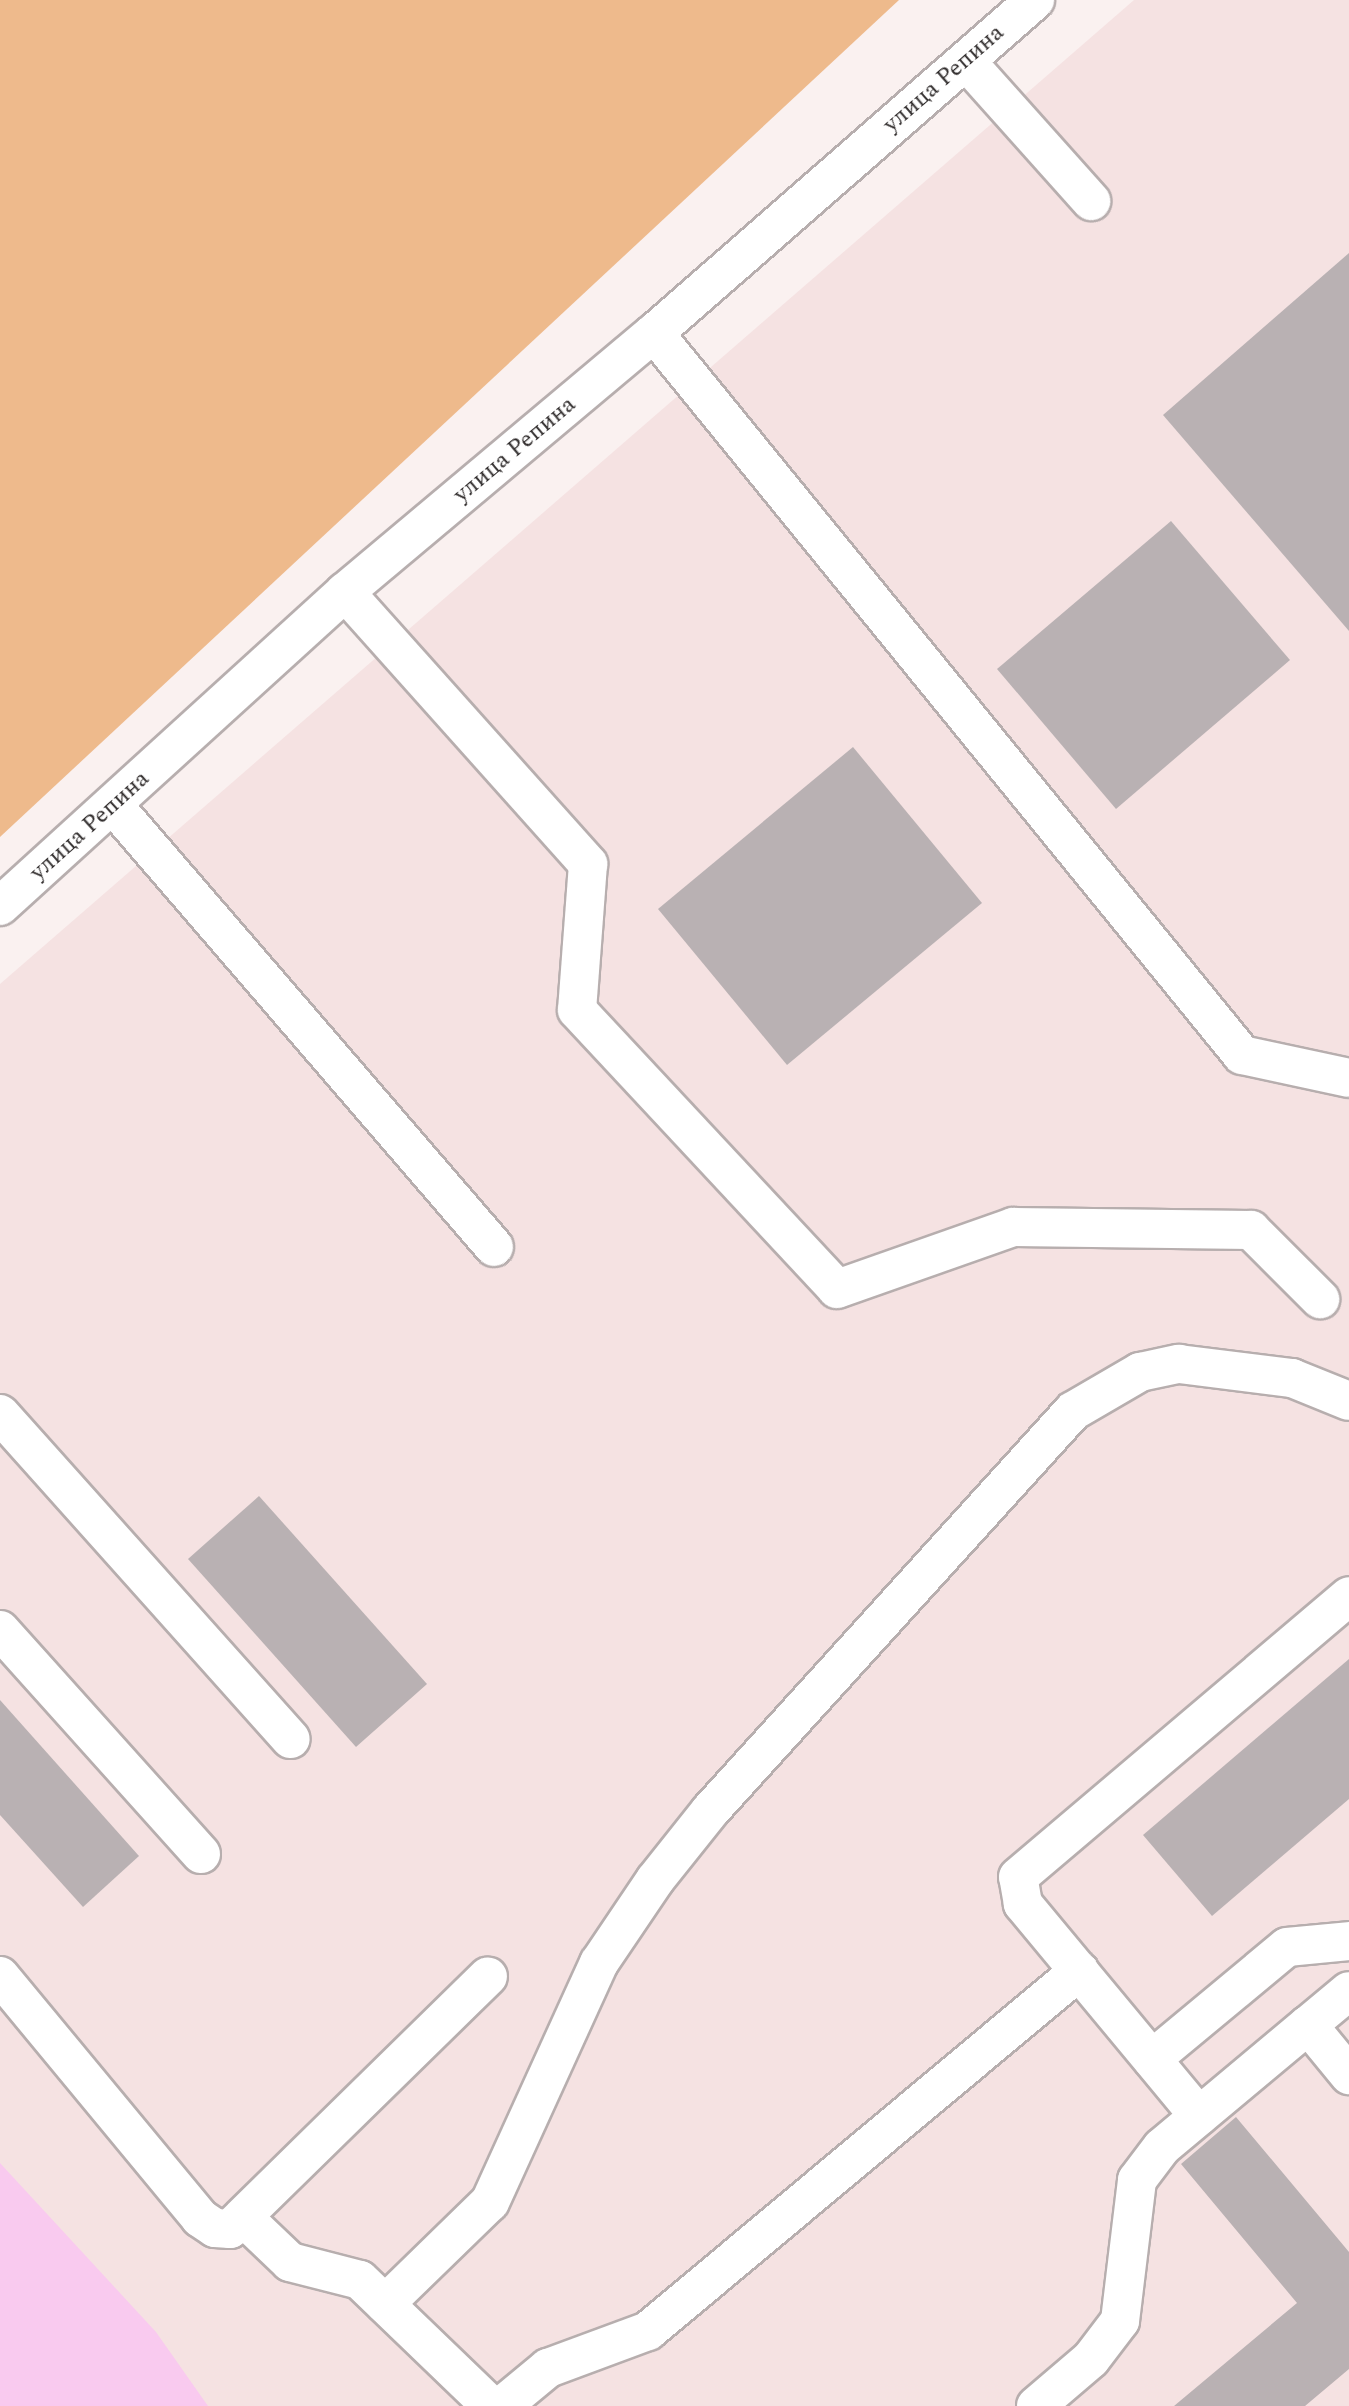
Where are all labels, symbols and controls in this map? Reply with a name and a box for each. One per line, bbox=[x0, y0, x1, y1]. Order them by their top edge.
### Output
street label: улица Репина bbox=[878, 19, 1010, 139]
street label: улица Репина bbox=[448, 391, 582, 509]
street label: улица Репина bbox=[24, 765, 156, 887]

